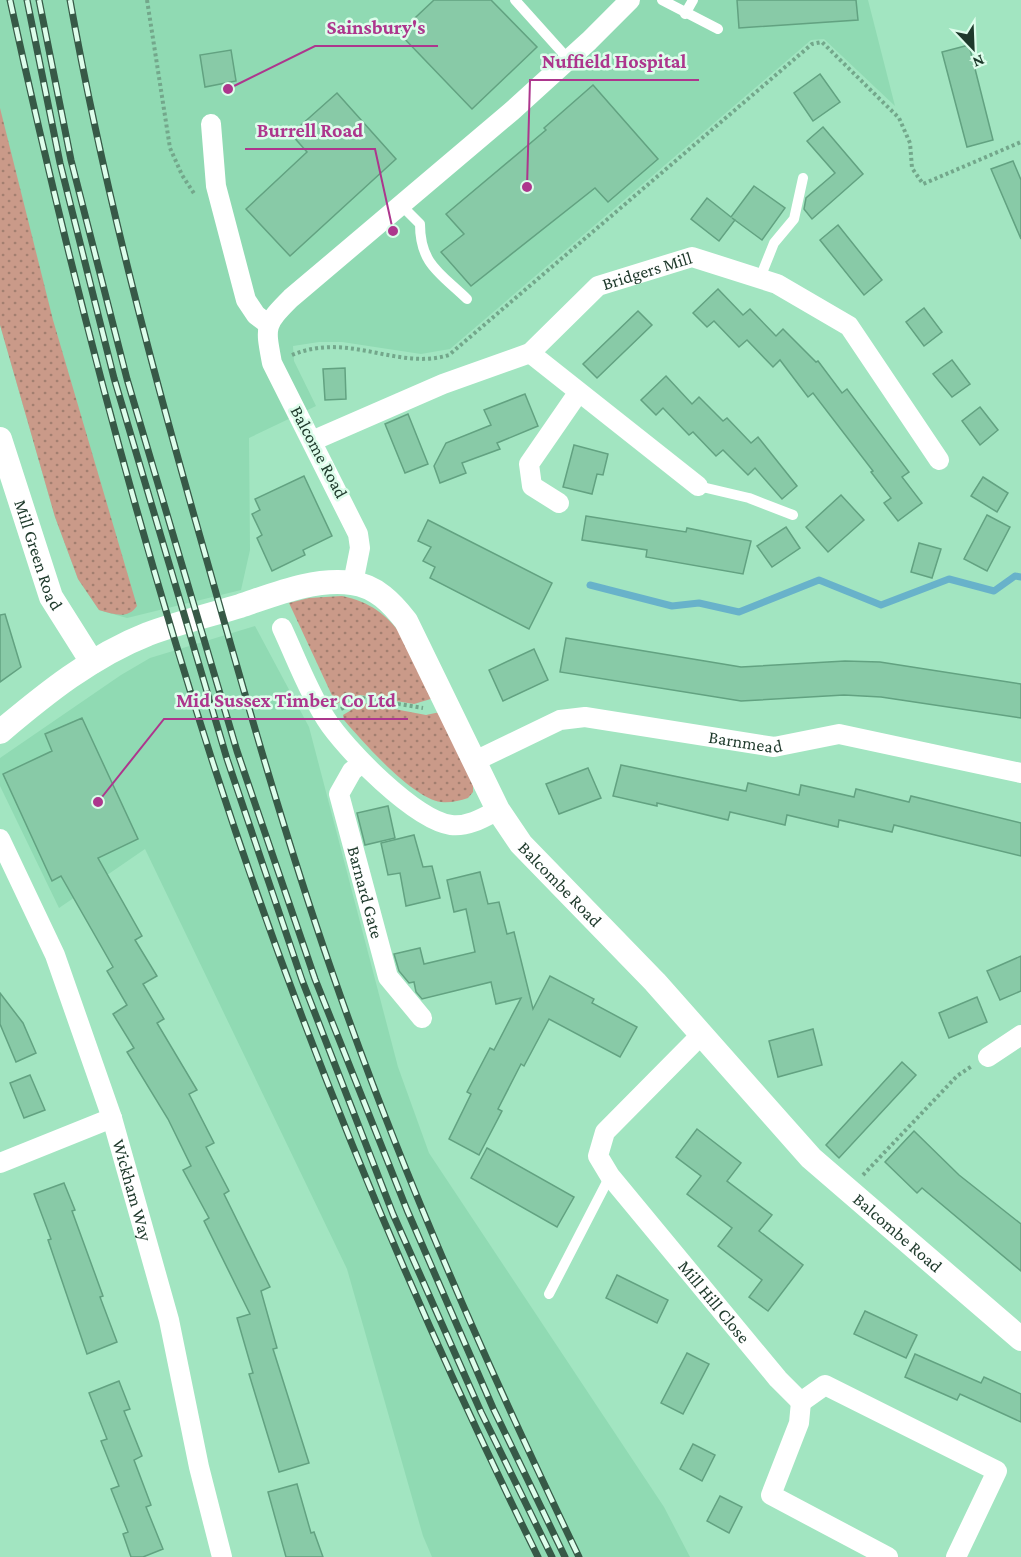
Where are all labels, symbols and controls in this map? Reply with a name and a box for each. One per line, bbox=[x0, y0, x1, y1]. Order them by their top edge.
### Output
callout: Sainsbury's bbox=[315, 8, 438, 46]
text: Sainsbury's bbox=[327, 16, 425, 38]
north arrow bbox=[943, 18, 1003, 78]
callout: Nuffield Hospital bbox=[530, 42, 699, 80]
text: Nuffield Hospital bbox=[542, 50, 686, 72]
text: N bbox=[970, 51, 987, 71]
callout: Burrell Road bbox=[245, 111, 375, 149]
text: Burrell Road bbox=[257, 119, 363, 141]
street label: Bridgers Mill bbox=[600, 248, 695, 294]
street label: Balcome Road bbox=[286, 403, 352, 502]
street label: Mill Green Road bbox=[10, 497, 67, 614]
callout: Mid Sussex Timber Co Ltd bbox=[164, 681, 408, 719]
text: Mid Sussex Timber Co Ltd bbox=[176, 689, 396, 711]
street label: Barnmead bbox=[707, 727, 785, 757]
street label: Balcombe Road bbox=[514, 837, 606, 931]
street label: Barnard Gate bbox=[343, 844, 387, 941]
street label: Wickham Way bbox=[108, 1137, 156, 1244]
street label: Balcombe Road bbox=[849, 1189, 947, 1277]
street label: Mill Hill Close bbox=[674, 1256, 754, 1347]

